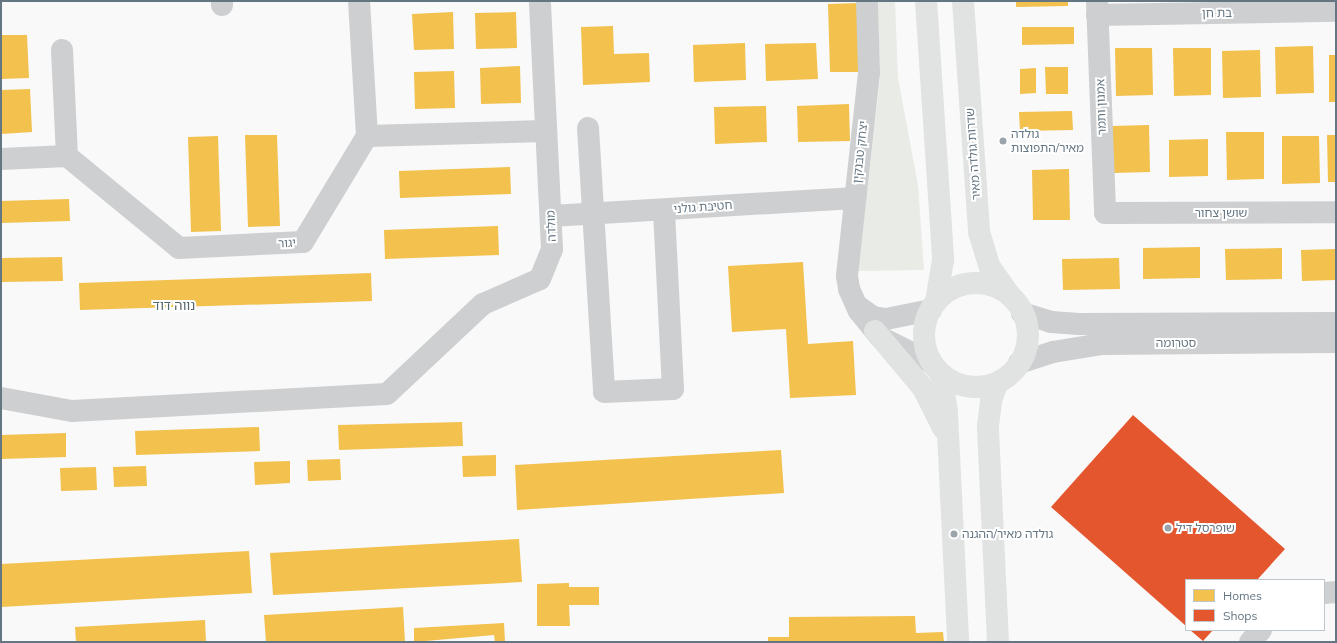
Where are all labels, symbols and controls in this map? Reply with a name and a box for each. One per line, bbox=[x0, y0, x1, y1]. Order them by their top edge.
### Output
street label: בת חן bbox=[1202, 6, 1232, 20]
street label: אמנון ותמר bbox=[1093, 79, 1109, 135]
street label: שדרות גולדה מאיר bbox=[963, 108, 983, 200]
street label: יצחק טבנקין bbox=[850, 120, 870, 184]
place label: גולדה מאיר/התפוצות bbox=[1011, 127, 1084, 155]
marker: גולדה מאיר/התפוצות bbox=[998, 136, 1008, 146]
street label: חטיבת גולני bbox=[673, 198, 733, 216]
street label: שושן צחור bbox=[1195, 206, 1247, 220]
street label: מולדה bbox=[543, 210, 559, 242]
street label: יגור bbox=[278, 235, 296, 251]
district label: נווה דוד bbox=[153, 297, 195, 313]
street label: סטרומה bbox=[1156, 336, 1196, 350]
place label: שופרסל דיל bbox=[1176, 521, 1235, 535]
marker: שופרסל דיל bbox=[1163, 523, 1173, 533]
place label: גולדה מאיר/ההגנה bbox=[962, 527, 1053, 541]
marker: גולדה מאיר/ההגנה bbox=[949, 529, 959, 539]
legend bbox=[1185, 579, 1325, 631]
text: Homes bbox=[1223, 588, 1262, 603]
text: Shops bbox=[1223, 608, 1258, 623]

